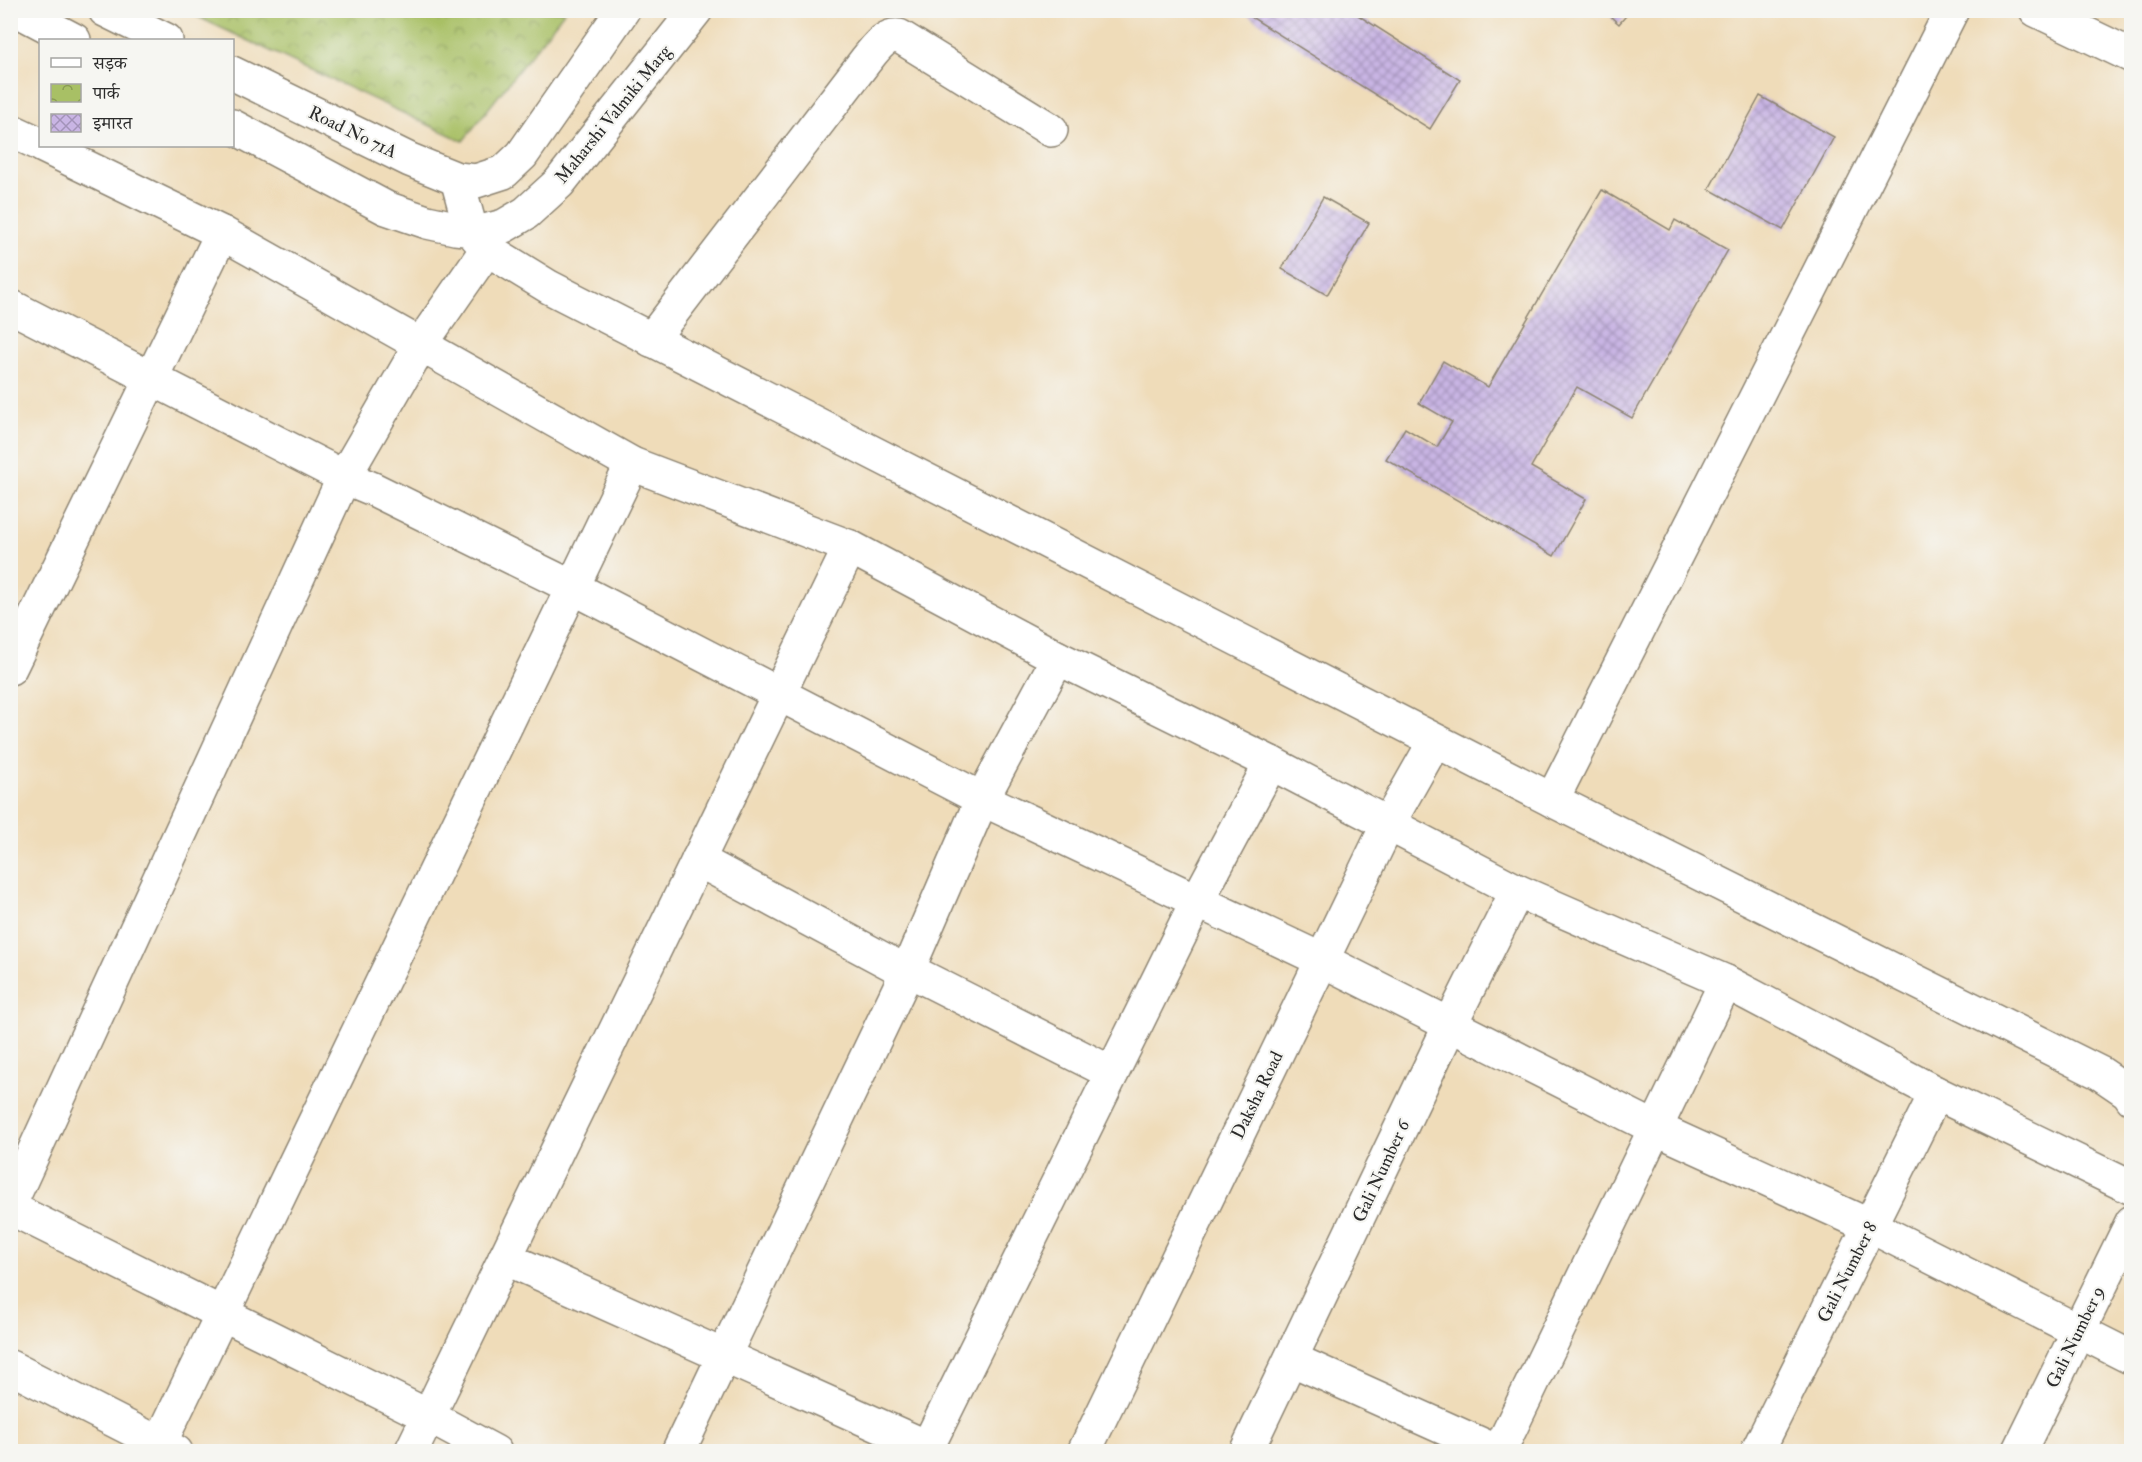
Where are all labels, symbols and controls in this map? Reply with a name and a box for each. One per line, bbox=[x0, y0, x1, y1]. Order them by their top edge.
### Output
legend bbox=[39, 39, 234, 147]
street label: Maharshi Valmiki Marg bbox=[550, 39, 677, 188]
text: सड़क bbox=[92, 52, 128, 75]
text: पार्क bbox=[92, 82, 121, 105]
street label: Road No 71A bbox=[305, 101, 401, 164]
text: इमारत bbox=[92, 112, 133, 135]
street label: Daksha Road bbox=[1226, 1047, 1289, 1143]
street label: Gali Number 6 bbox=[1348, 1115, 1416, 1226]
street label: Gali Number 8 bbox=[1812, 1218, 1883, 1326]
street label: Gali Number 9 bbox=[2041, 1282, 2110, 1392]

